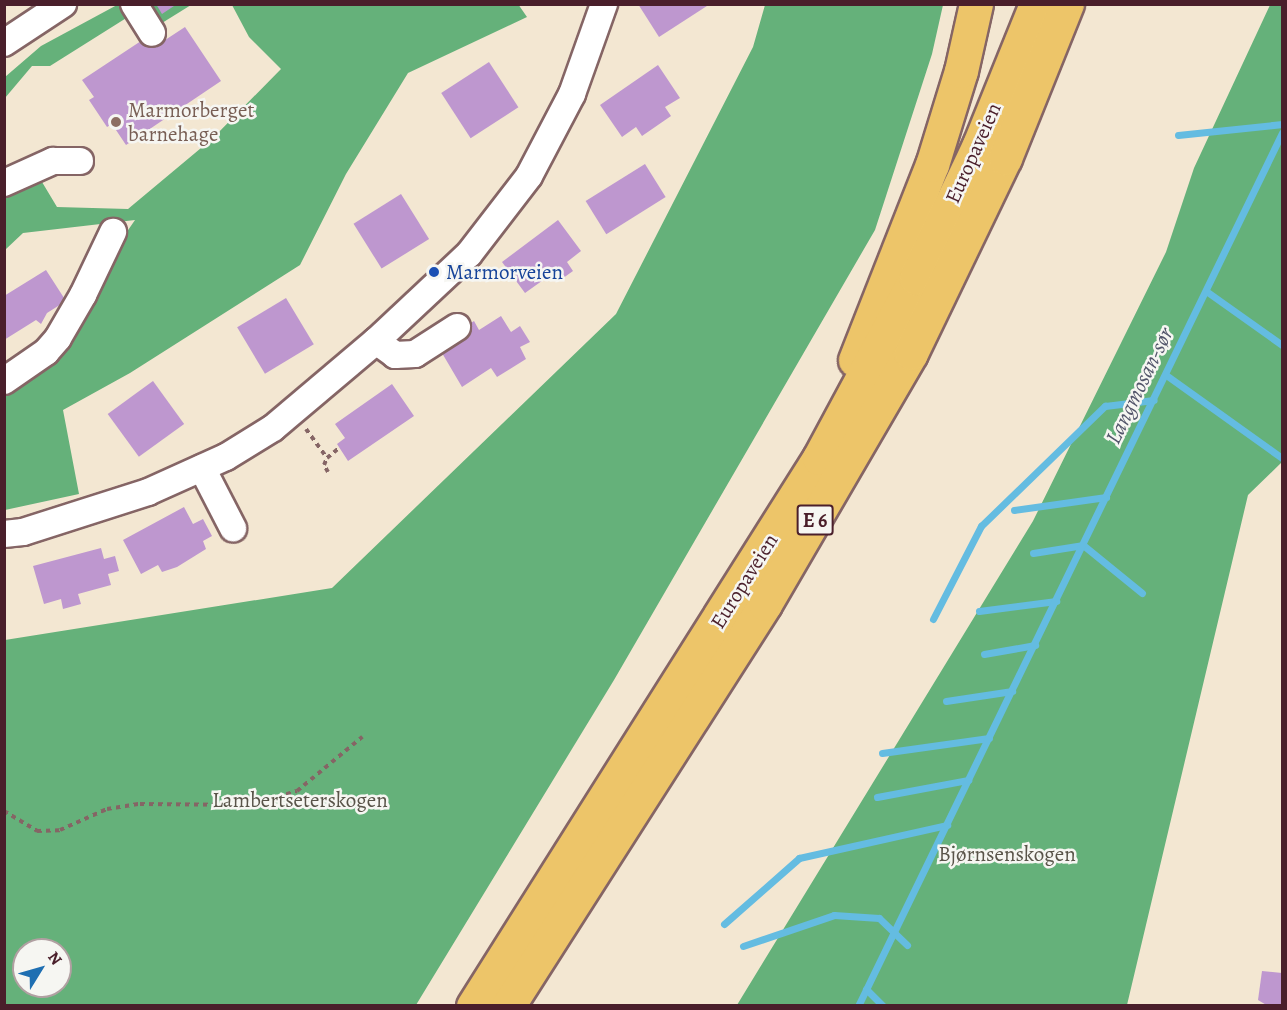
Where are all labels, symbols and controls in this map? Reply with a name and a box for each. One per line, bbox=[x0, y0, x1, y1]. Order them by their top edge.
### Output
place label: Marmorberget barnehage bbox=[128, 97, 254, 147]
street label: Europaveien bbox=[940, 99, 1006, 207]
marker: Marmorberget barnehage bbox=[109, 115, 123, 129]
place label: Marmorveien bbox=[446, 259, 563, 285]
marker: Marmorveien bbox=[427, 265, 441, 279]
water label: Langmosan-sør bbox=[1101, 324, 1179, 448]
road number: E 6 bbox=[796, 503, 834, 537]
street label: Europaveien bbox=[705, 529, 783, 633]
park label: Lambertseterskogen bbox=[212, 787, 388, 813]
park label: Bjørnsenskogen bbox=[938, 841, 1076, 867]
north arrow bbox=[12, 938, 72, 998]
text: N bbox=[42, 947, 67, 970]

